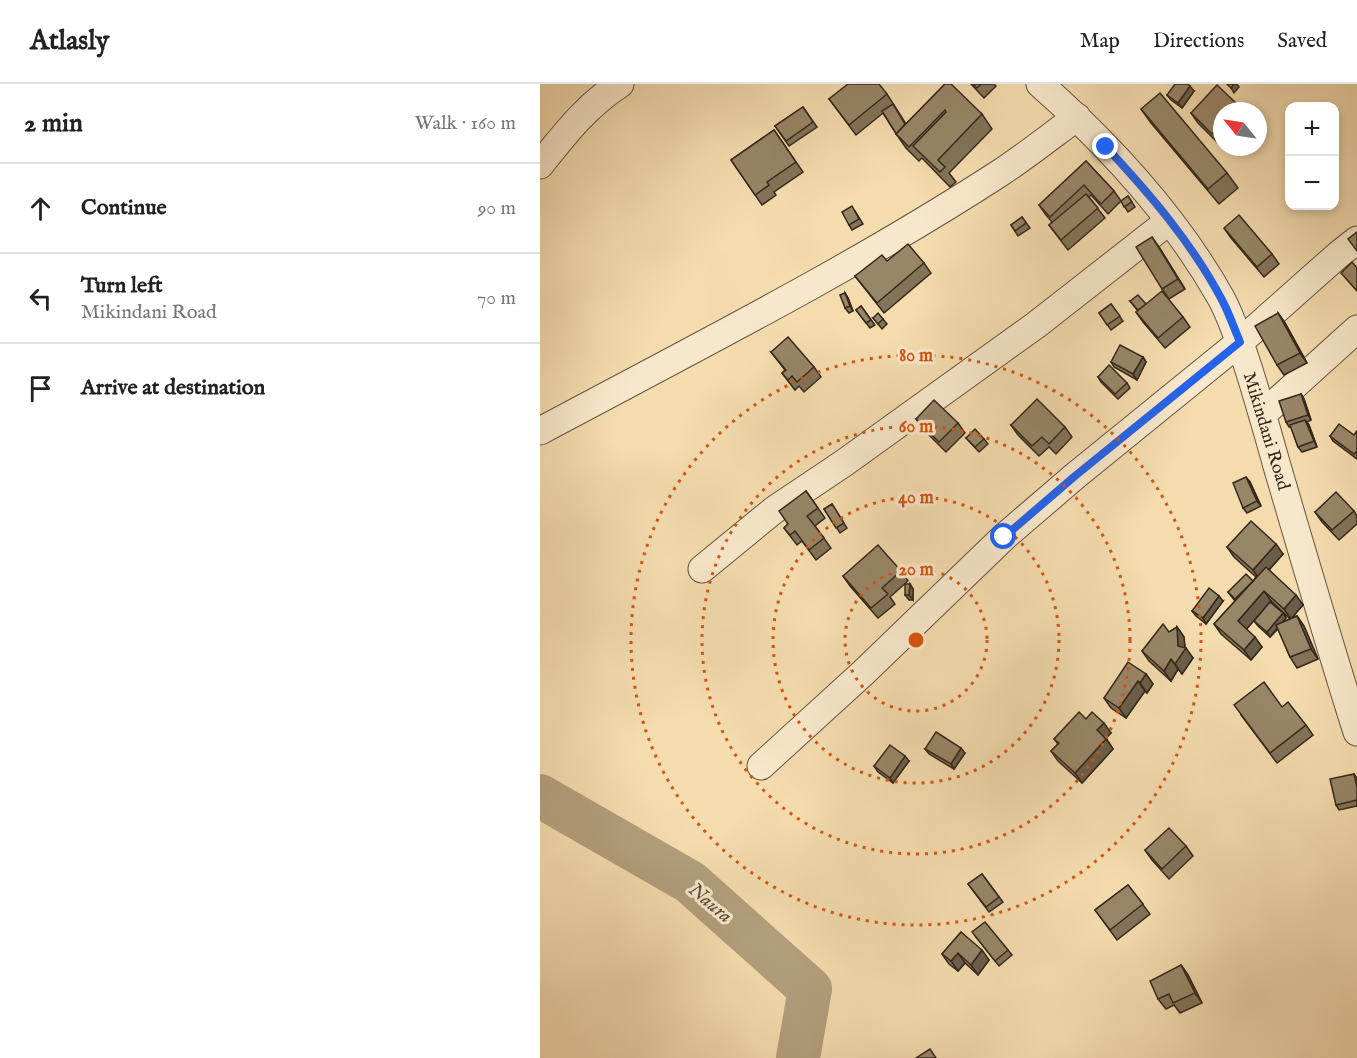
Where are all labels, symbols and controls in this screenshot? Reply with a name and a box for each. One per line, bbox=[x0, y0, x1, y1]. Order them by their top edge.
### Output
text: Atlasly bbox=[30, 24, 109, 59]
text: Map bbox=[1080, 28, 1120, 55]
text: Directions bbox=[1153, 28, 1244, 55]
text: Saved bbox=[1277, 28, 1327, 55]
north arrow bbox=[1213, 102, 1267, 156]
map controls bbox=[1285, 102, 1339, 210]
button: + bbox=[1285, 102, 1339, 156]
text: 2 min bbox=[24, 107, 83, 140]
text: Walk · 160 m bbox=[415, 111, 516, 136]
route end bbox=[1092, 133, 1118, 159]
button: − bbox=[1285, 156, 1339, 210]
icon: ahead bbox=[24, 192, 57, 225]
text: Continue bbox=[81, 194, 167, 222]
text: 90 m bbox=[478, 196, 516, 221]
text: Turn left bbox=[81, 272, 163, 300]
icon: left bbox=[24, 282, 57, 315]
text: 70 m bbox=[477, 286, 516, 311]
text: Mikindani Road bbox=[81, 300, 217, 325]
text: 80 m bbox=[899, 345, 933, 368]
street label: Mikindani Road bbox=[1237, 370, 1295, 494]
icon: arrive bbox=[24, 372, 57, 405]
text: Arrive at destination bbox=[81, 374, 265, 402]
text: 60 m bbox=[899, 416, 933, 439]
text: 40 m bbox=[898, 487, 934, 510]
route start bbox=[990, 523, 1016, 549]
text: 20 m bbox=[898, 559, 934, 582]
centre of rings bbox=[906, 630, 926, 650]
water label: Naura bbox=[683, 878, 737, 929]

